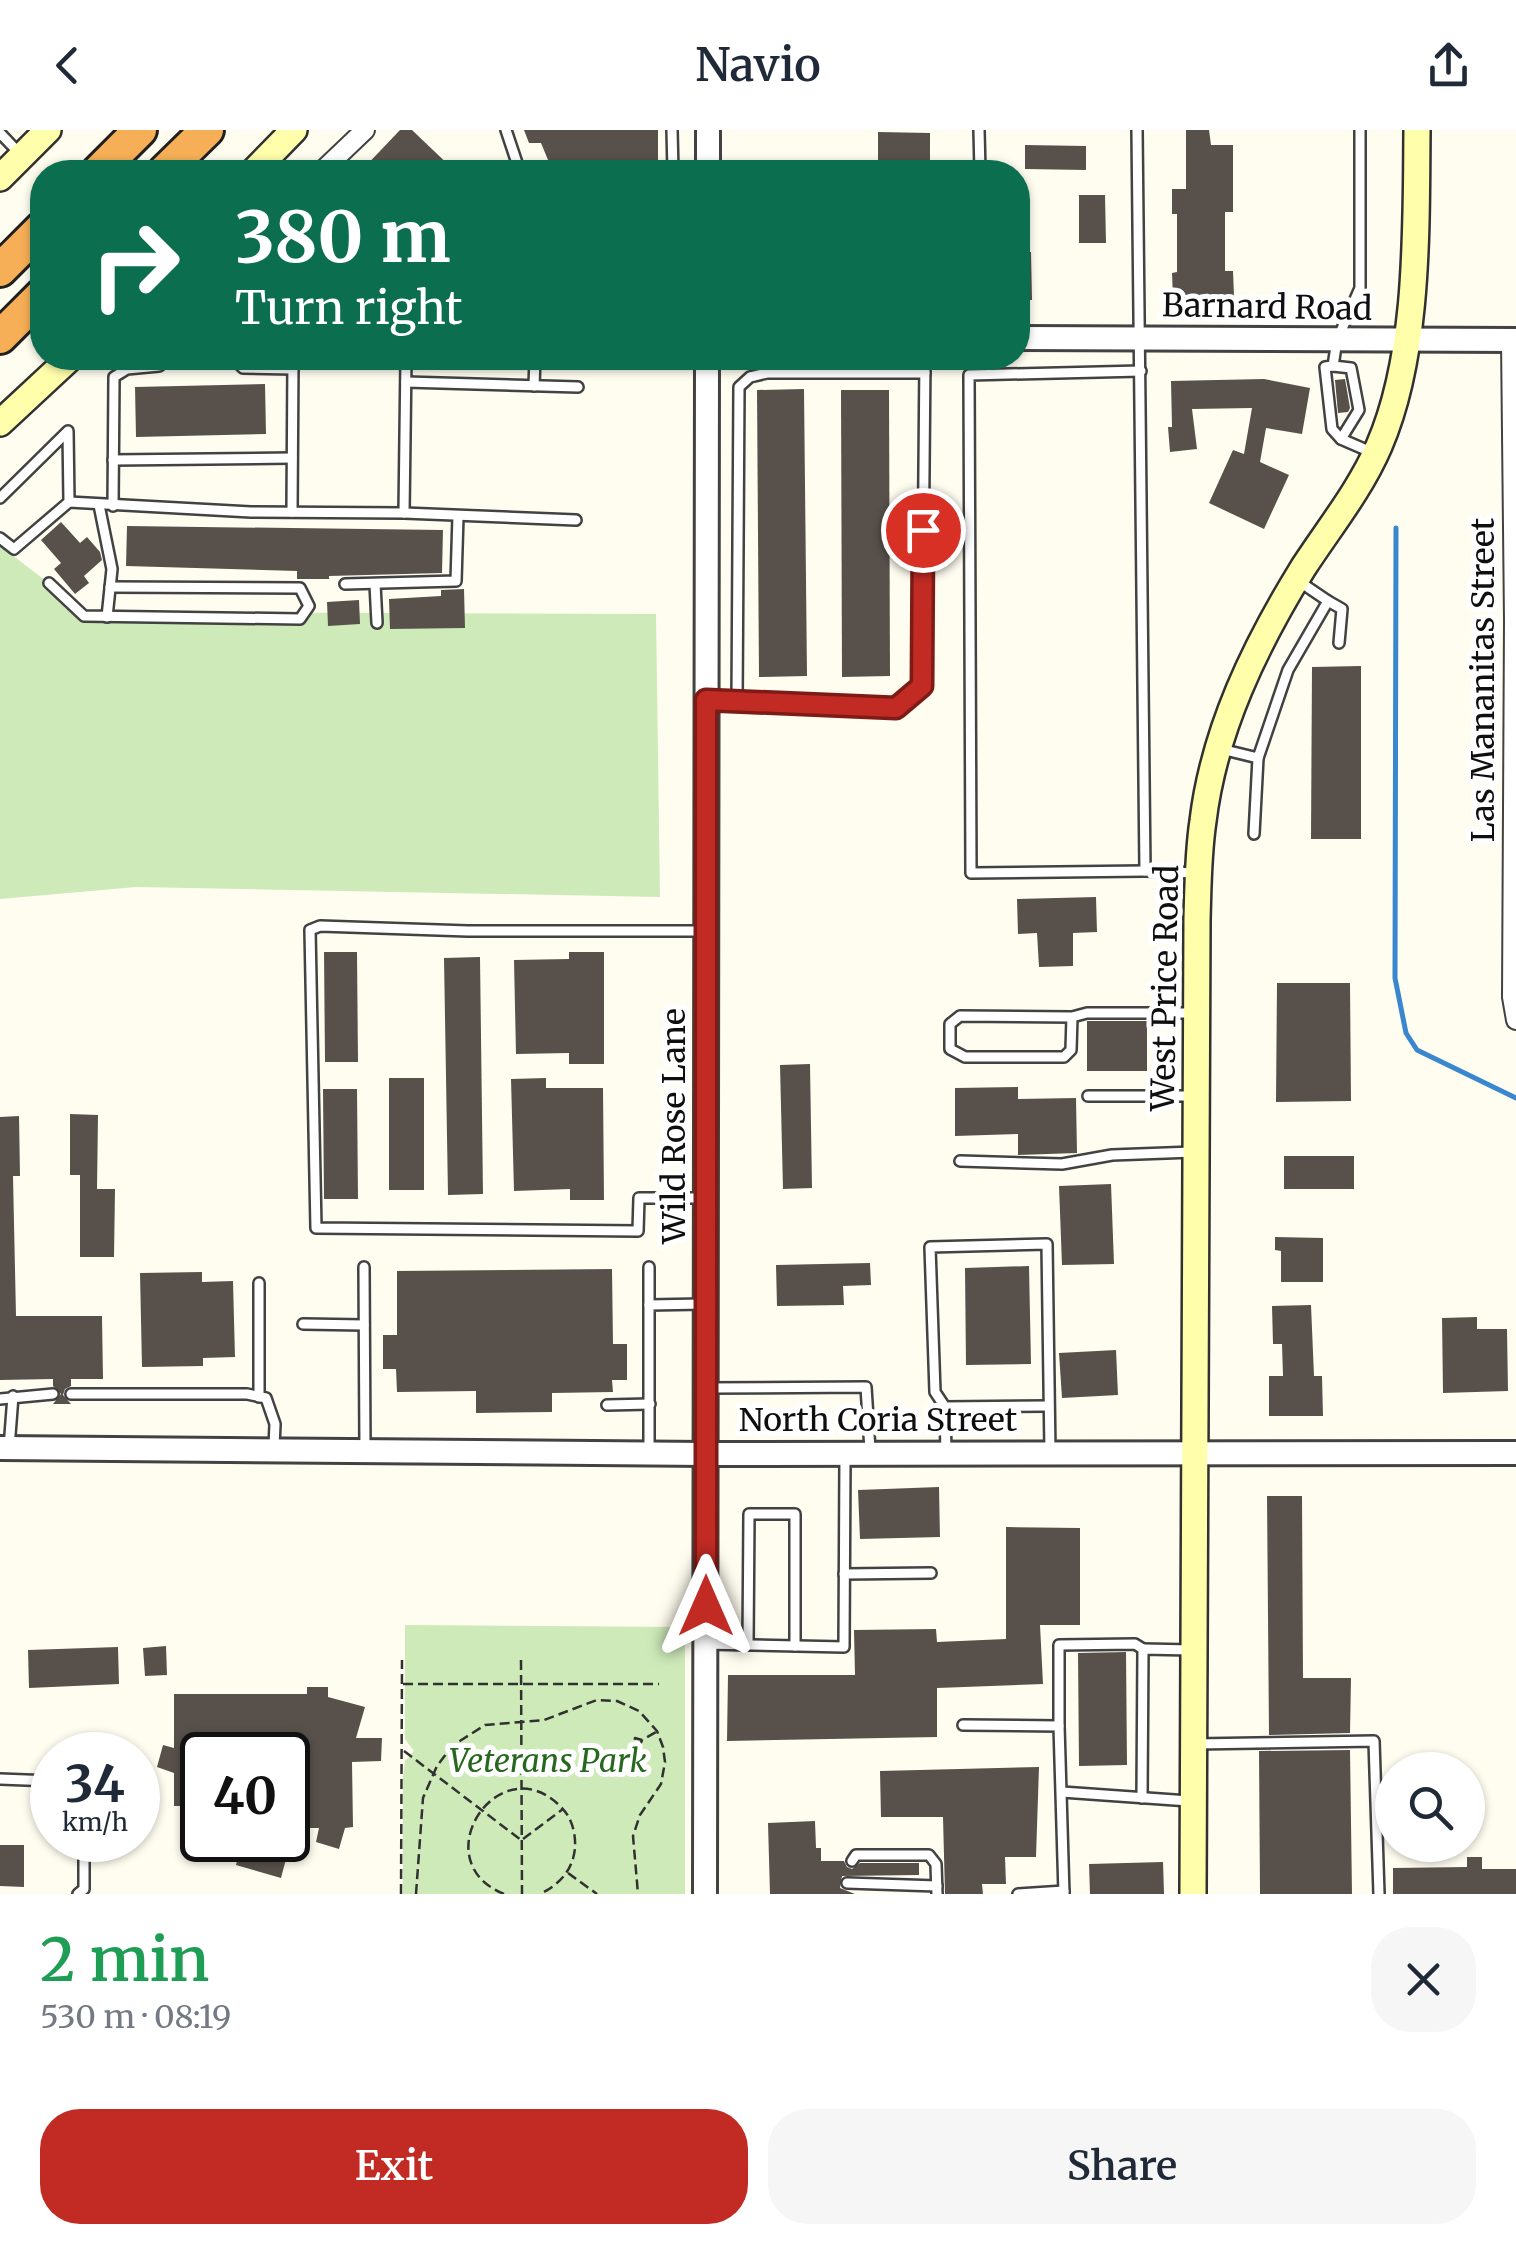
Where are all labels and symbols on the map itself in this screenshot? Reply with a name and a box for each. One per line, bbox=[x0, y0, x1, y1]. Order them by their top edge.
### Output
street label: Barnard Road bbox=[1162, 285, 1372, 329]
pin bbox=[881, 488, 966, 573]
street label: Las Mananitas Street bbox=[1463, 517, 1503, 842]
street label: West Price Road bbox=[1143, 865, 1187, 1112]
street label: Wild Rose Lane bbox=[654, 1008, 694, 1245]
street label: North Coria Street bbox=[739, 1400, 1018, 1440]
position arrow bbox=[654, 1554, 758, 1658]
speed limit sign: 40 bbox=[180, 1732, 310, 1862]
park label: Veterans Park bbox=[449, 1741, 647, 1781]

